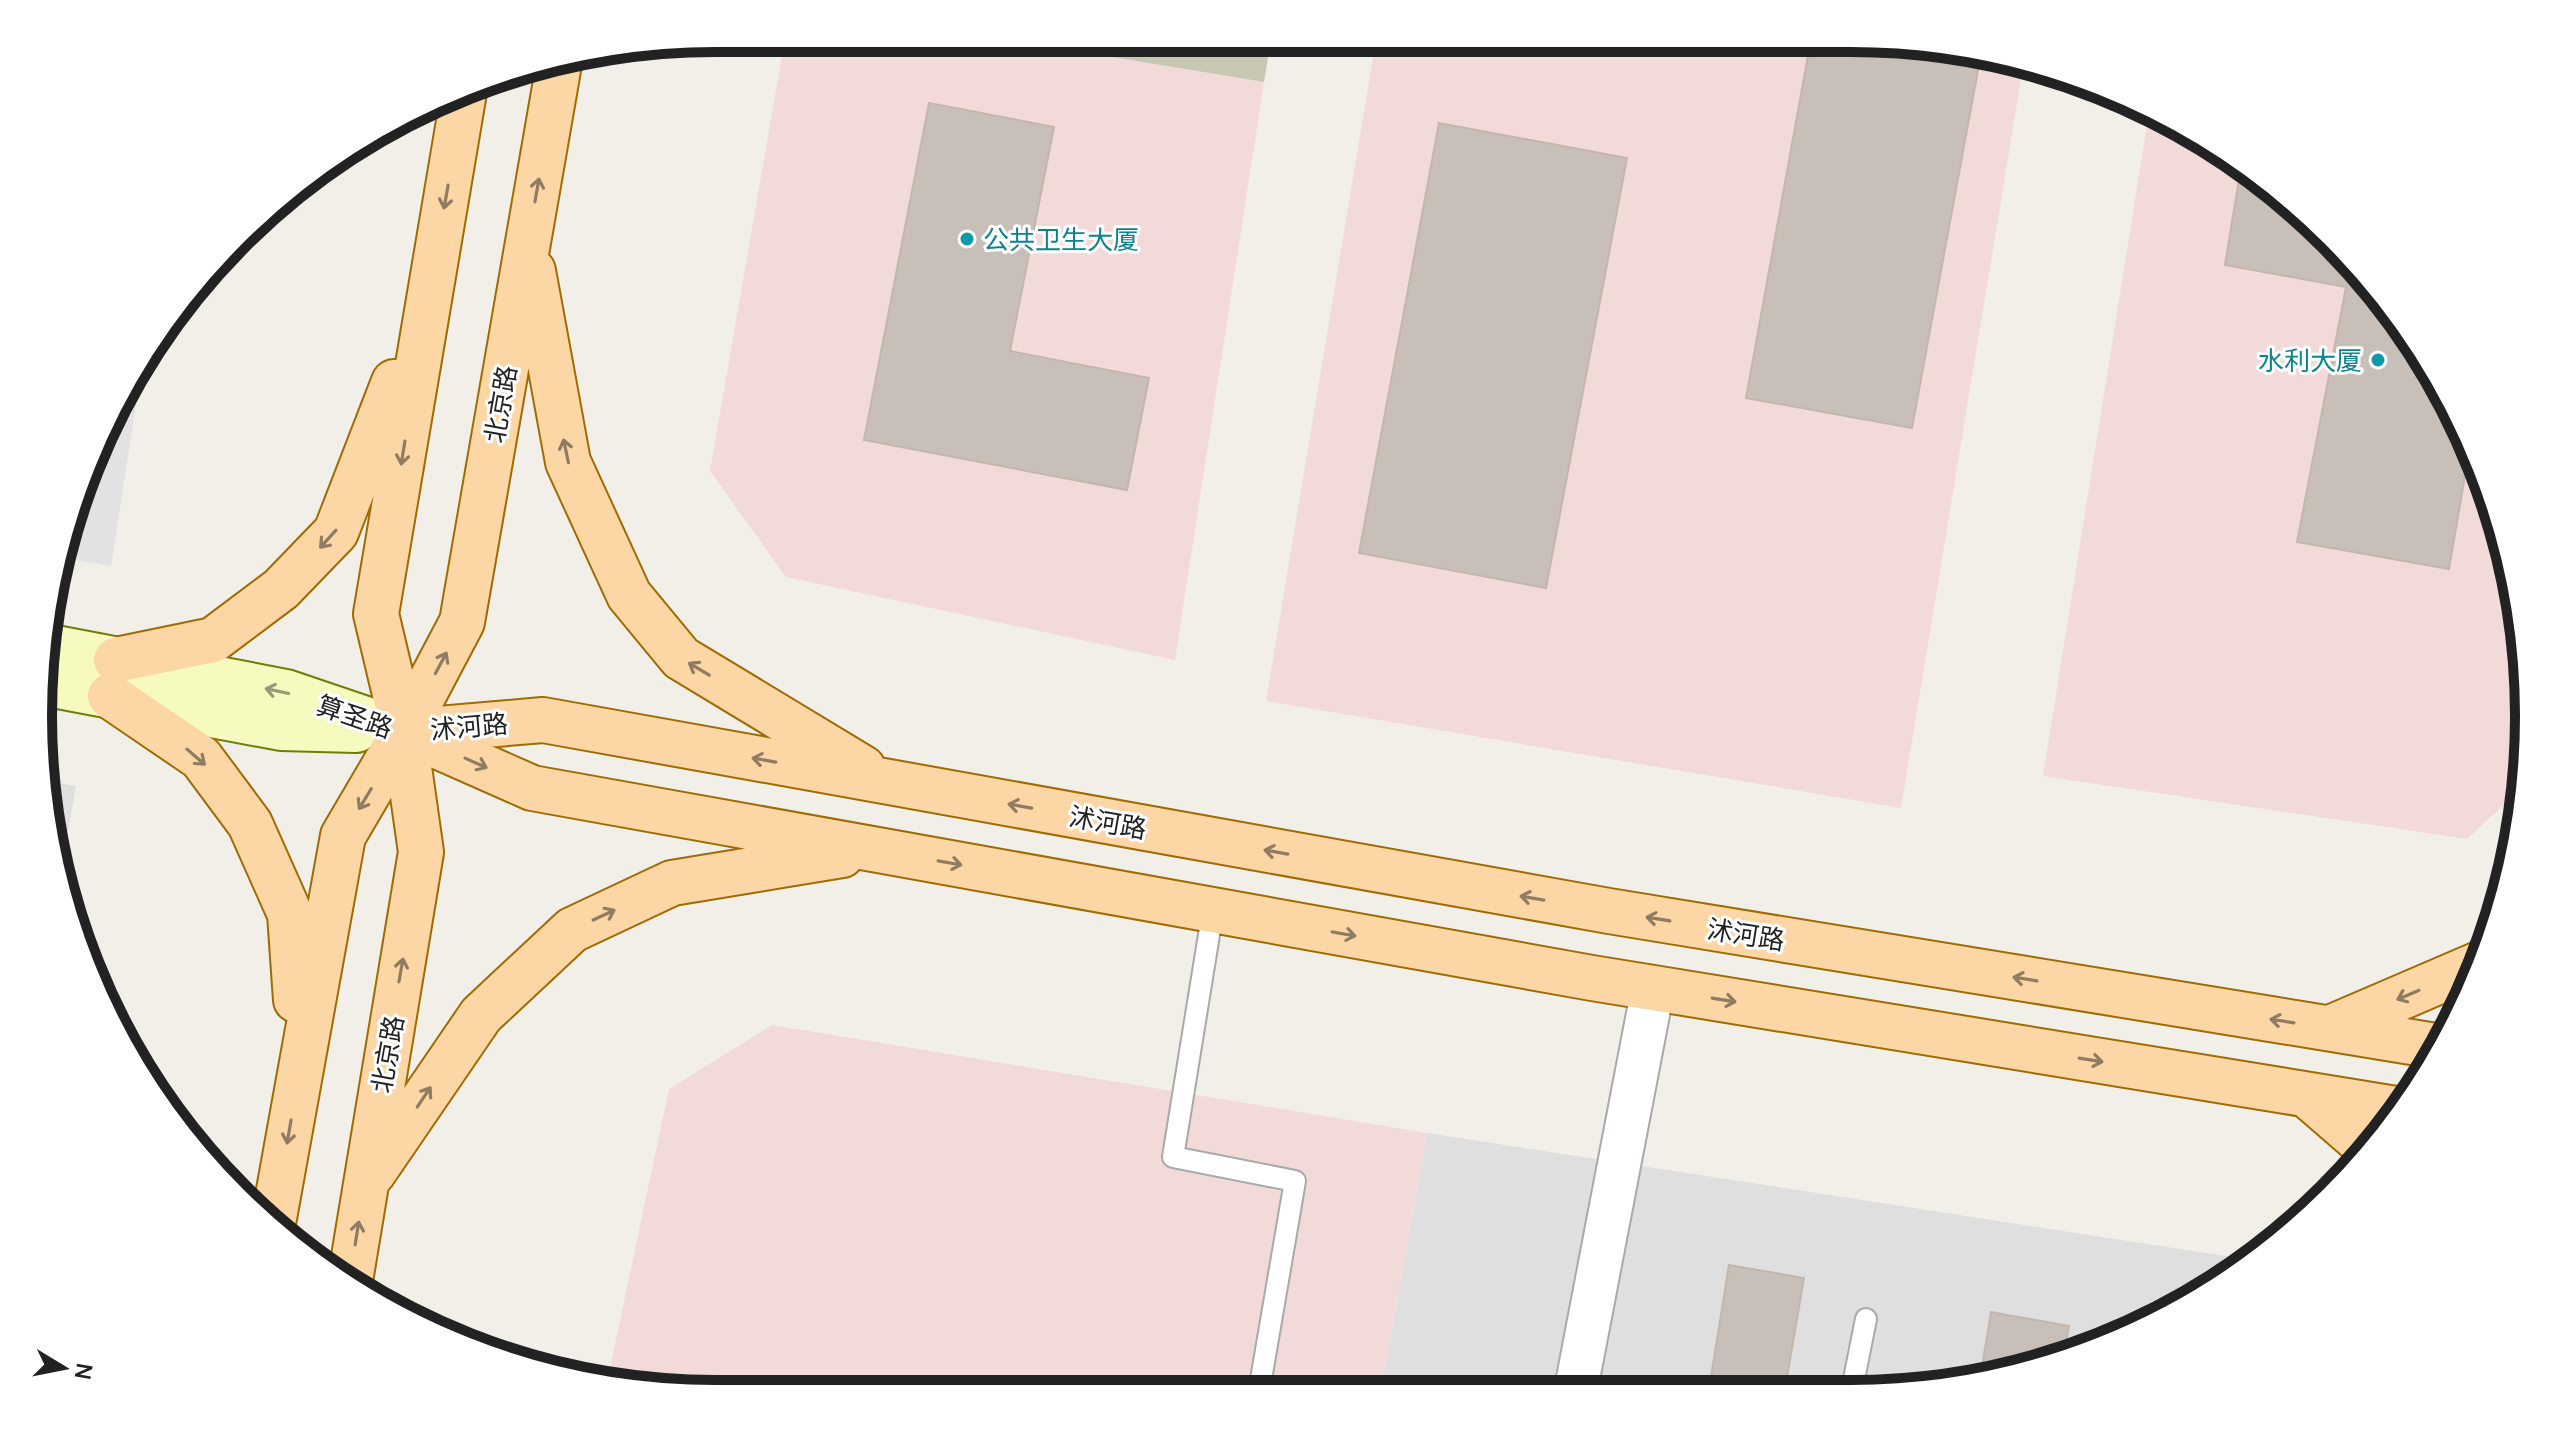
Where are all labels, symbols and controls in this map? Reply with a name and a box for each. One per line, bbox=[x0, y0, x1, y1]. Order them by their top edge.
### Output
one-way arrow bbox=[530, 178, 545, 204]
one-way arrow bbox=[438, 184, 453, 209]
place label: 公共卫生大厦 bbox=[983, 221, 1139, 257]
marker: 公共卫生大厦 bbox=[958, 230, 976, 248]
place label: 水利大厦 bbox=[2258, 342, 2362, 378]
marker: 水利大厦 bbox=[2369, 351, 2387, 369]
street label: 北京路 bbox=[475, 362, 525, 446]
one-way arrow bbox=[558, 439, 573, 464]
one-way arrow bbox=[395, 440, 410, 466]
one-way arrow bbox=[319, 529, 337, 549]
one-way arrow bbox=[433, 651, 449, 675]
one-way arrow bbox=[688, 661, 711, 677]
one-way arrow bbox=[265, 683, 290, 698]
street label: 算圣路 bbox=[312, 686, 398, 746]
street label: 沭河路 bbox=[429, 705, 509, 747]
one-way arrow bbox=[186, 748, 206, 766]
one-way arrow bbox=[752, 751, 777, 766]
one-way arrow bbox=[463, 757, 487, 772]
one-way arrow bbox=[356, 787, 372, 810]
one-way arrow bbox=[1008, 797, 1033, 812]
street label: 沭河路 bbox=[1066, 797, 1150, 847]
one-way arrow bbox=[1264, 843, 1289, 858]
one-way arrow bbox=[937, 857, 962, 872]
one-way arrow bbox=[1520, 889, 1545, 904]
one-way arrow bbox=[592, 907, 616, 922]
street label: 沭河路 bbox=[1705, 910, 1787, 958]
one-way arrow bbox=[1646, 911, 1671, 926]
one-way arrow bbox=[1331, 927, 1356, 942]
one-way arrow bbox=[394, 958, 409, 983]
one-way arrow bbox=[2013, 971, 2039, 986]
one-way arrow bbox=[2396, 989, 2420, 1004]
one-way arrow bbox=[1711, 993, 1737, 1008]
street label: 北京路 bbox=[362, 1012, 412, 1096]
one-way arrow bbox=[2270, 1012, 2295, 1027]
one-way arrow bbox=[2078, 1053, 2104, 1068]
one-way arrow bbox=[416, 1087, 433, 1109]
one-way arrow bbox=[281, 1119, 296, 1144]
one-way arrow bbox=[350, 1221, 365, 1246]
north arrow bbox=[24, 1328, 104, 1408]
text: N bbox=[68, 1361, 100, 1382]

